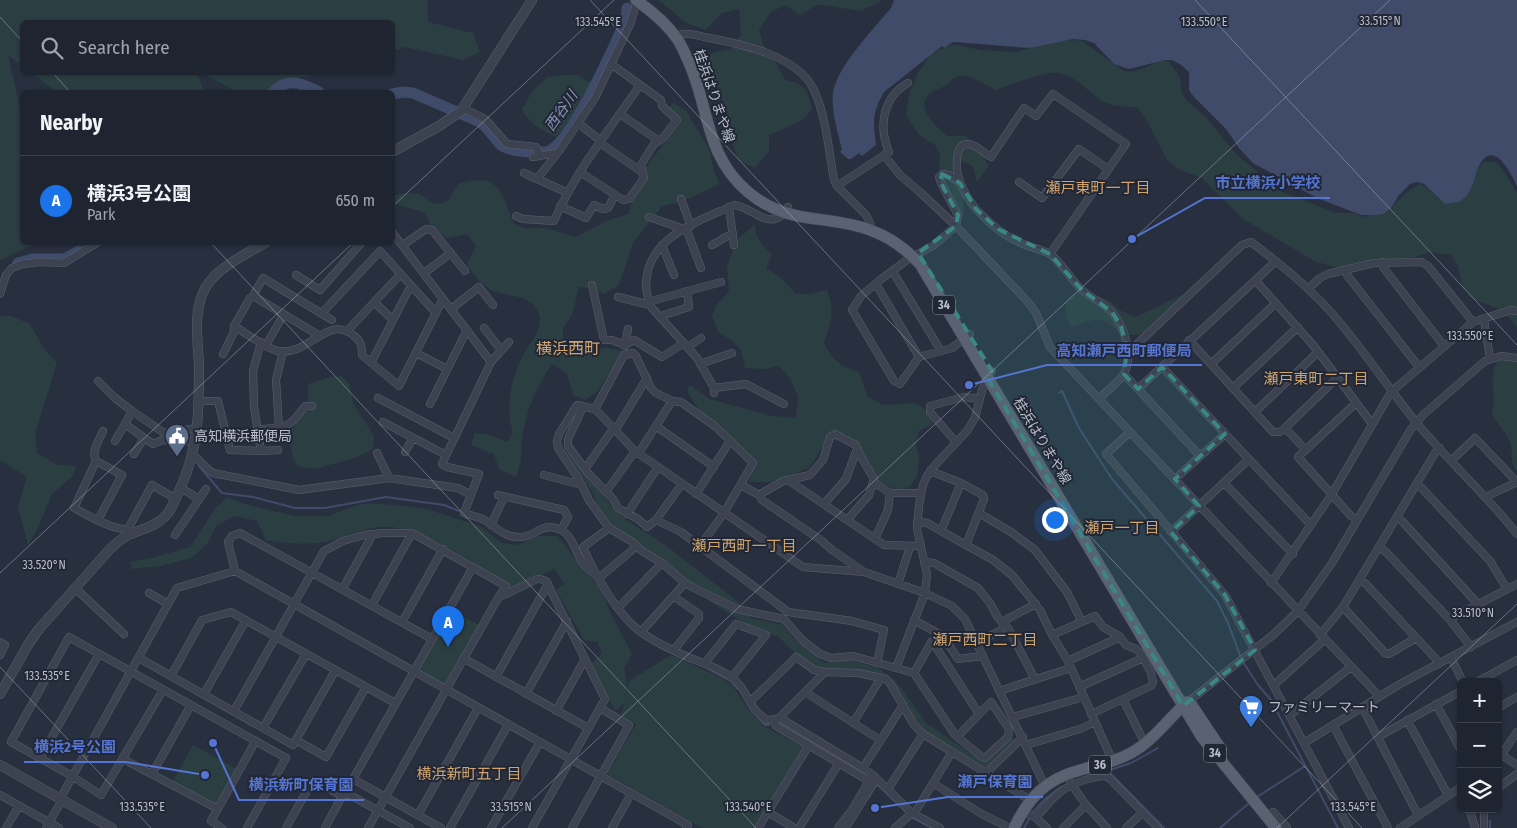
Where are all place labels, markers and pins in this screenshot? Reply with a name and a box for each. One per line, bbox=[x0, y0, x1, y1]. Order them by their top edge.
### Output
callout: 市立横浜小学校 bbox=[1205, 168, 1330, 198]
callout: 高知瀬戸西町郵便局 bbox=[1047, 335, 1202, 365]
public building icon: 高知横浜郵便局 bbox=[164, 423, 190, 457]
place label: 高知横浜郵便局 bbox=[194, 428, 292, 445]
pin: A bbox=[432, 606, 464, 647]
supermarket icon: ファミリーマート bbox=[1238, 694, 1264, 728]
place label: ファミリーマート bbox=[1268, 699, 1380, 716]
callout: 横浜2号公園 bbox=[24, 732, 126, 762]
callout: 瀬戸保育園 bbox=[948, 767, 1043, 797]
callout: 横浜新町保育園 bbox=[239, 770, 364, 800]

